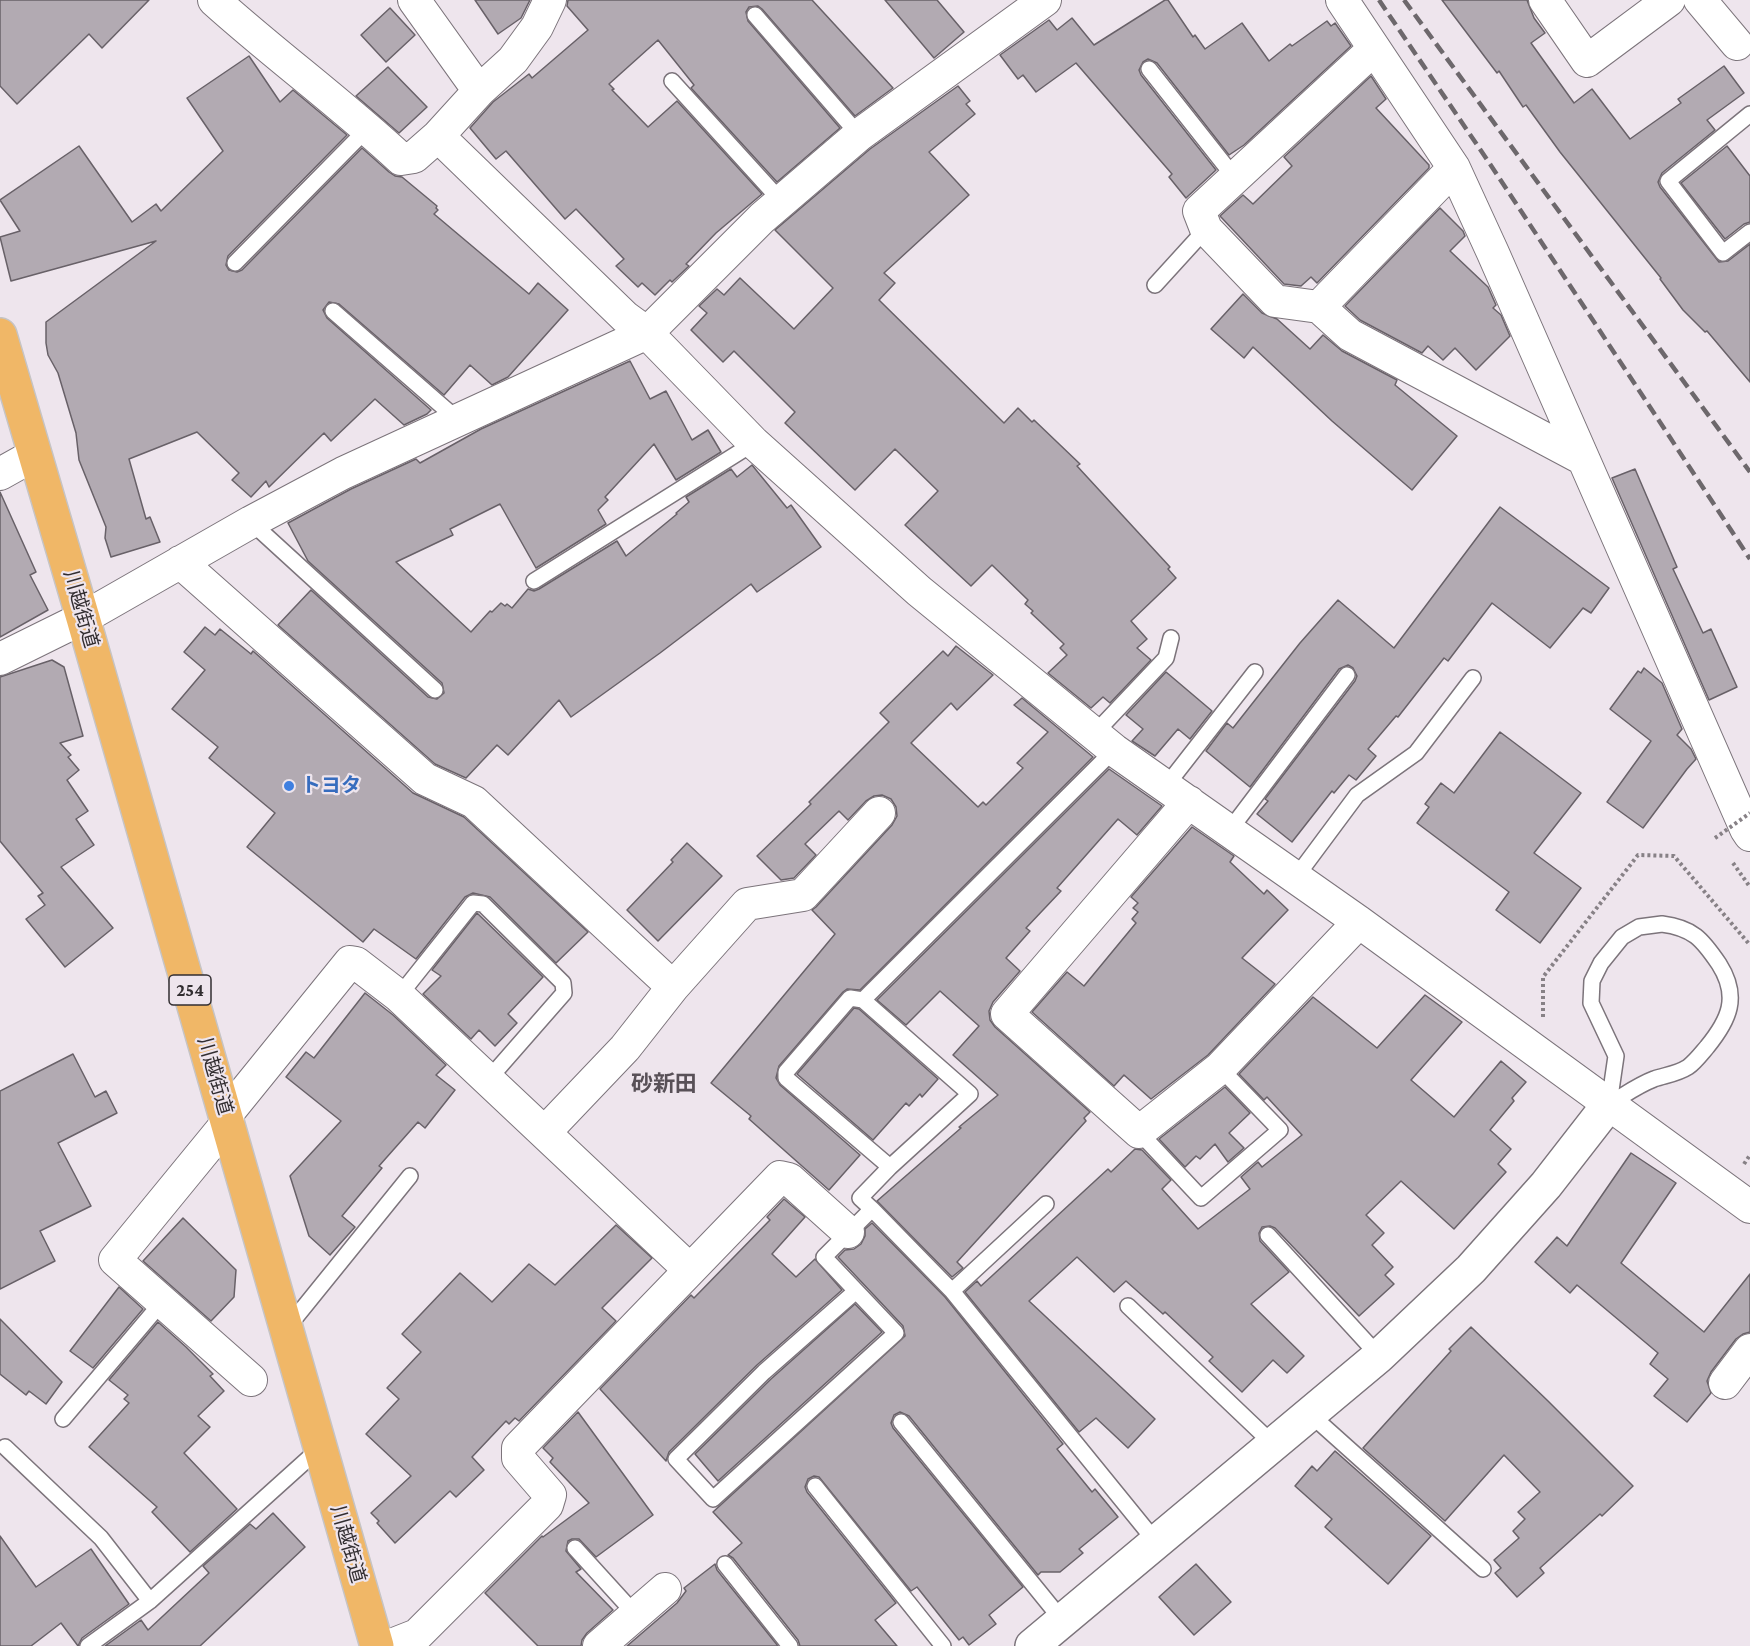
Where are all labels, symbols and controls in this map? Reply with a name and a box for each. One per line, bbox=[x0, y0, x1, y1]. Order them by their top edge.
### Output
street label: 川越街道 bbox=[58, 567, 104, 651]
place label: トヨタ bbox=[301, 774, 361, 798]
marker: トヨタ bbox=[282, 779, 296, 793]
road number: 254 bbox=[169, 975, 211, 1005]
street label: 川越街道 bbox=[192, 1034, 238, 1118]
district label: 砂新田 bbox=[631, 1071, 697, 1097]
street label: 川越街道 bbox=[325, 1502, 371, 1586]

